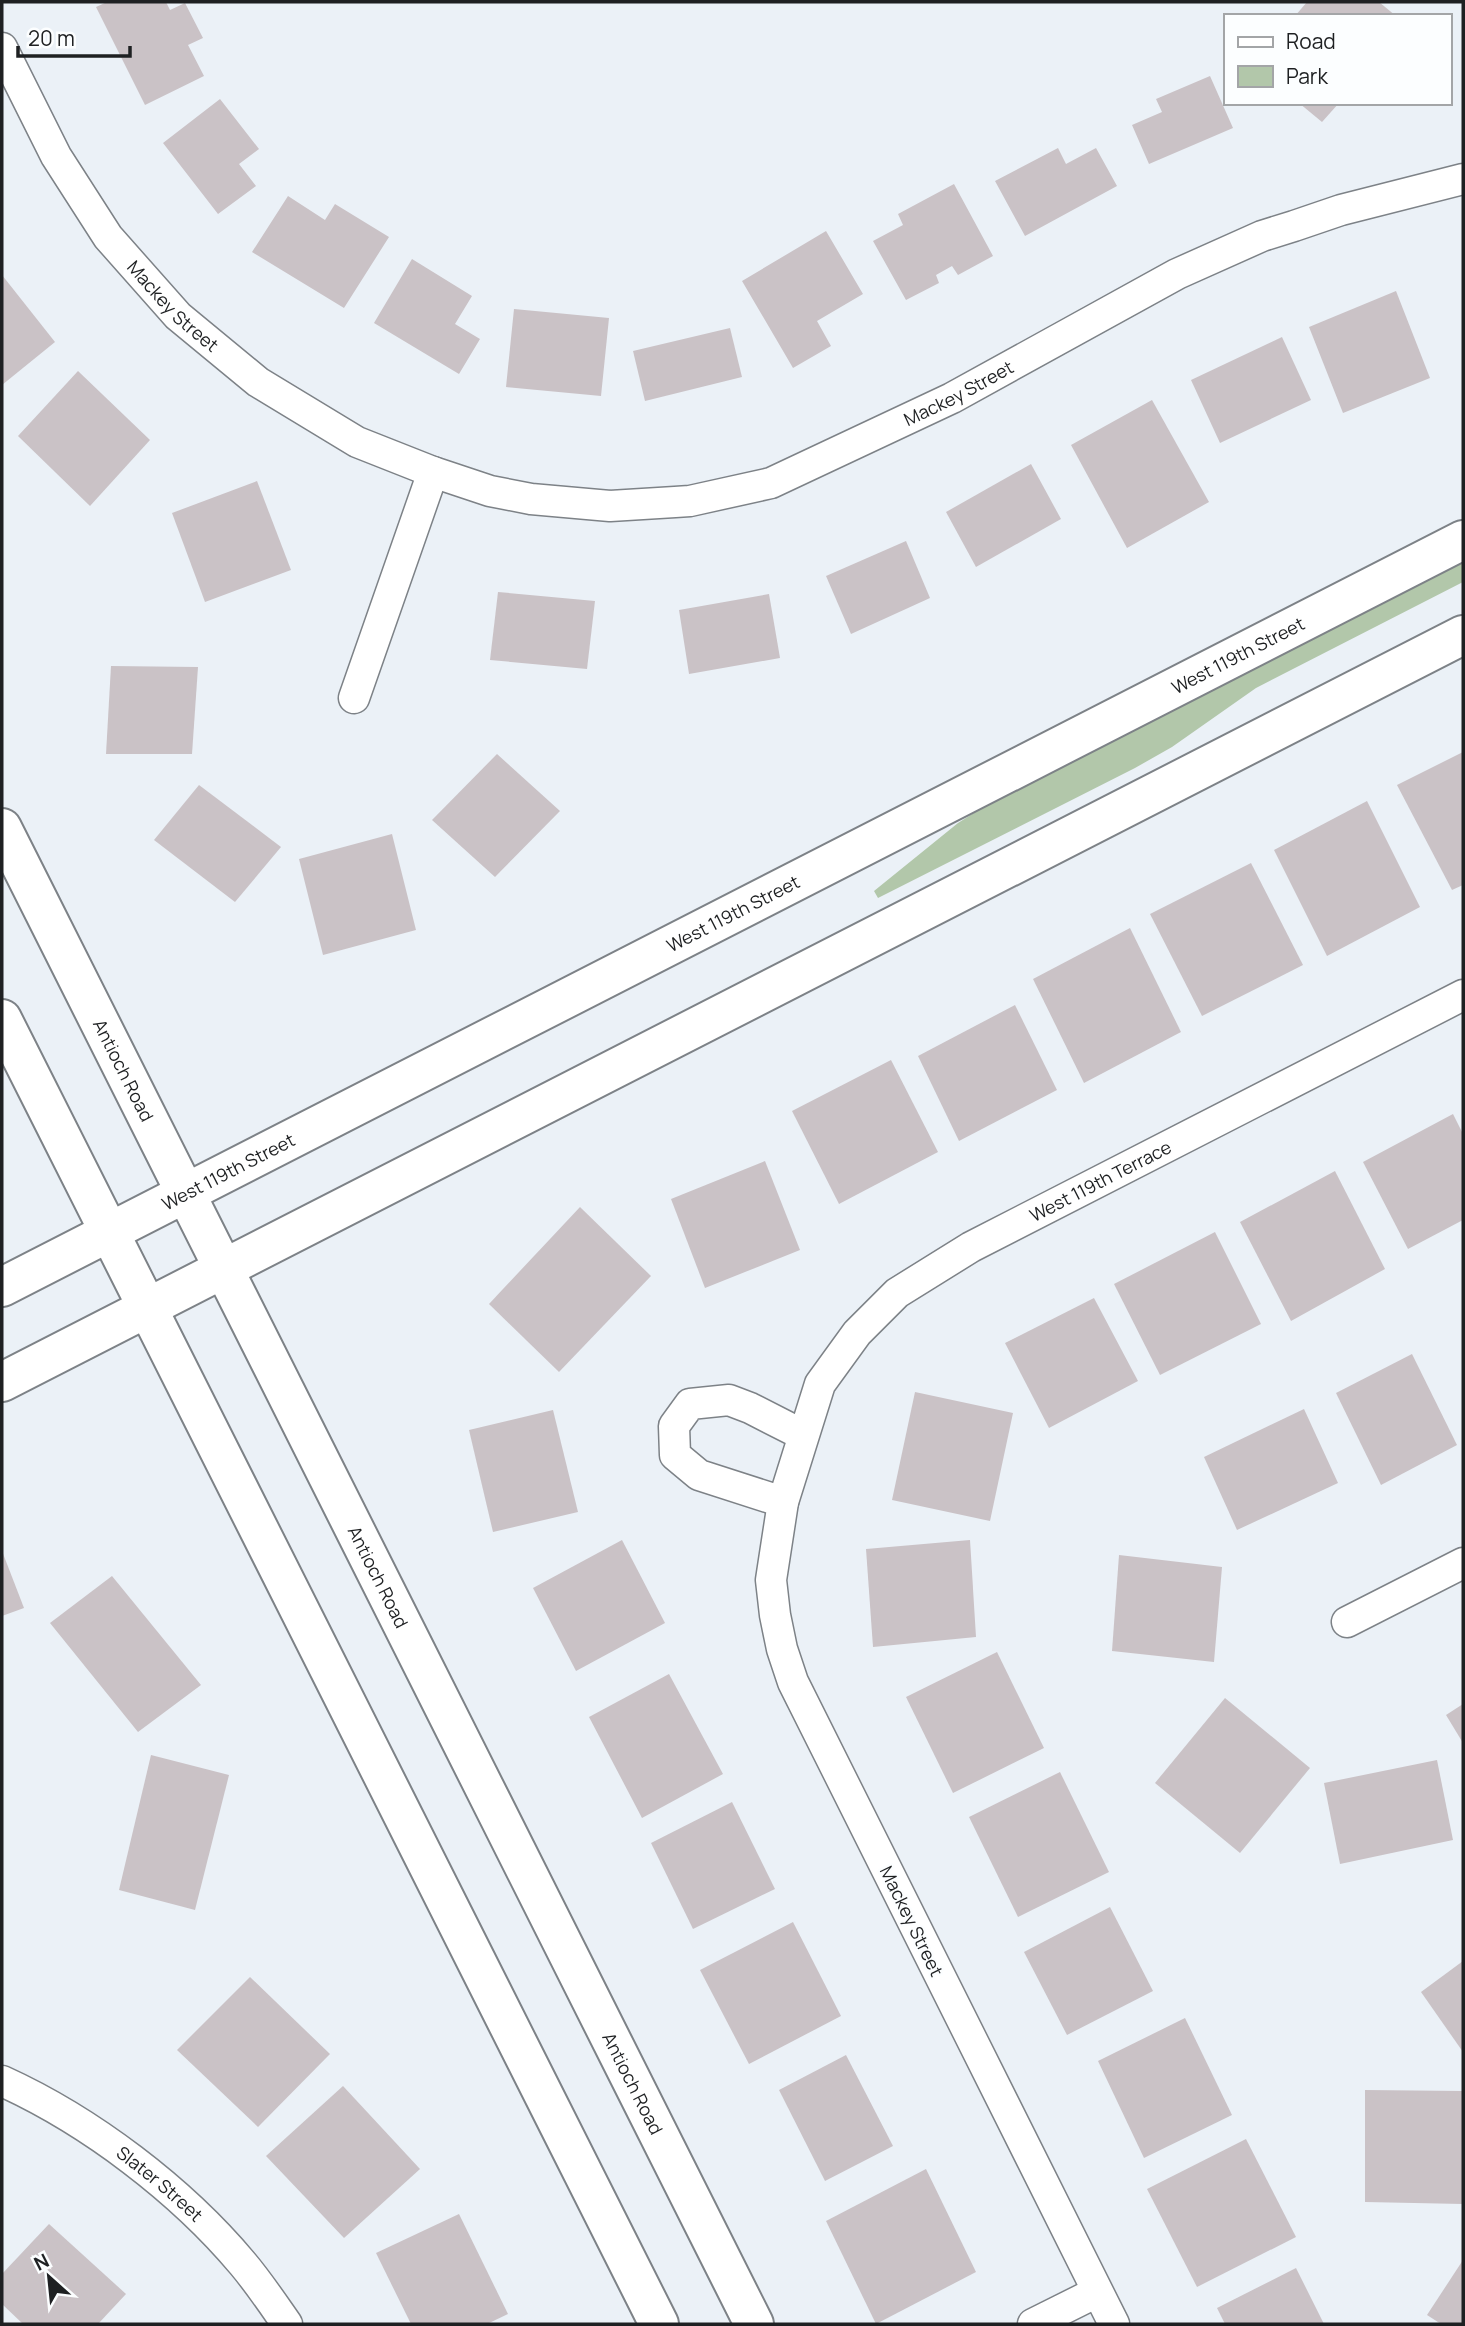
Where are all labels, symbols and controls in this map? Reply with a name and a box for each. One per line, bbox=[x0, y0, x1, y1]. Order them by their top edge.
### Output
scale bar bbox=[18, 14, 130, 58]
legend bbox=[1224, 14, 1451, 105]
text: 20 m bbox=[28, 24, 75, 52]
text: Road bbox=[1286, 27, 1336, 55]
text: Park bbox=[1286, 62, 1328, 90]
street label: Mackey Street bbox=[122, 255, 224, 357]
street label: Mackey Street bbox=[900, 355, 1017, 431]
street label: West 119th Street bbox=[1167, 611, 1308, 699]
street label: West 119th Street bbox=[662, 869, 804, 957]
street label: Antioch Road bbox=[88, 1015, 159, 1125]
street label: West 119th Street bbox=[158, 1127, 299, 1215]
street label: West 119th Terrace bbox=[1025, 1135, 1175, 1227]
street label: Antioch Road bbox=[343, 1522, 414, 1632]
street label: Mackey Street bbox=[875, 1862, 949, 1980]
street label: Antioch Road bbox=[597, 2028, 669, 2138]
street label: Slater Street bbox=[112, 2140, 208, 2227]
north arrow bbox=[14, 2242, 84, 2312]
text: N bbox=[29, 2247, 53, 2277]

